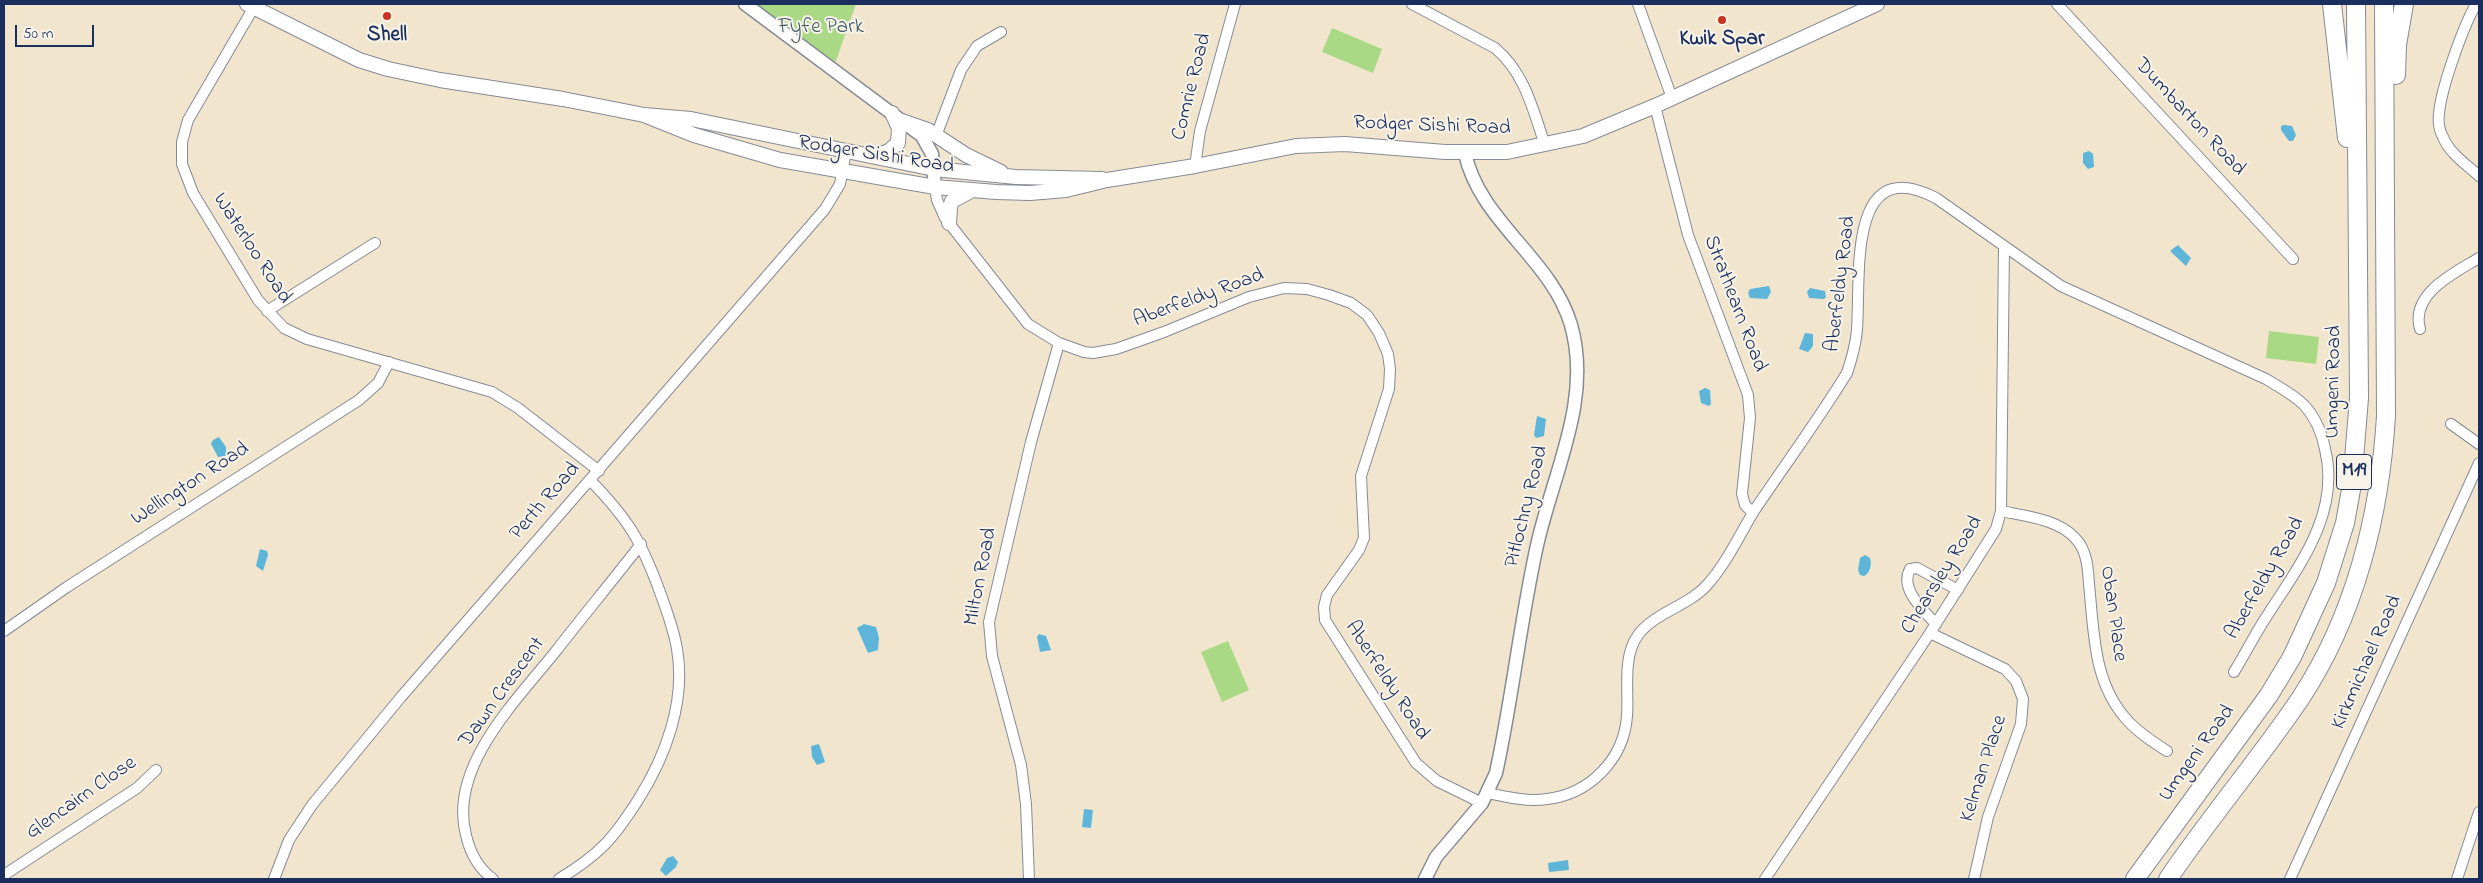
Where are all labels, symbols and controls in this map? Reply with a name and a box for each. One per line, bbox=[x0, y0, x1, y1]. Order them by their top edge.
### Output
marker: Shell bbox=[381, 10, 393, 22]
marker: Kwik Spar bbox=[1716, 14, 1728, 26]
scale bar bbox=[18, 15, 96, 47]
park label: Fyfe Park bbox=[778, 16, 864, 42]
text: 50 m bbox=[23, 23, 53, 45]
place label: Shell bbox=[367, 24, 407, 50]
place label: Kwik Spar bbox=[1680, 28, 1764, 54]
street label: Comrie Road bbox=[1168, 31, 1218, 143]
street label: Dumbarton Road bbox=[2128, 54, 2250, 182]
street label: Rodger Sishi Road bbox=[1353, 112, 1511, 142]
street label: Rodger Sishi Road bbox=[796, 131, 956, 181]
street label: Waterloo Road bbox=[206, 189, 296, 309]
street label: Aberfeldy Road bbox=[1821, 214, 1863, 354]
street label: Strathearn Road bbox=[1696, 232, 1772, 376]
street label: Aberfeldy Road bbox=[1130, 264, 1268, 334]
street label: Umgeni Road bbox=[2321, 325, 2349, 439]
street label: Wellington Road bbox=[127, 438, 255, 532]
street label: Pitlochry Road bbox=[1501, 444, 1555, 570]
road number: M19 bbox=[2336, 454, 2372, 490]
street label: Perth Road bbox=[505, 458, 587, 546]
street label: Chearsley Road bbox=[1897, 512, 1989, 640]
street label: Aberfeldy Road bbox=[2221, 513, 2311, 645]
street label: Milton Road bbox=[960, 526, 1004, 628]
street label: Oban Place bbox=[2093, 565, 2131, 663]
street label: Kirkmichael Road bbox=[2327, 592, 2409, 734]
street label: Aberfeldy Road bbox=[1338, 617, 1434, 745]
street label: Dawn Crescent bbox=[454, 633, 552, 753]
street label: Umgeni Road bbox=[2154, 701, 2242, 807]
street label: Kelman Place bbox=[1956, 712, 2014, 826]
street label: Glencairn Close bbox=[22, 752, 142, 846]

